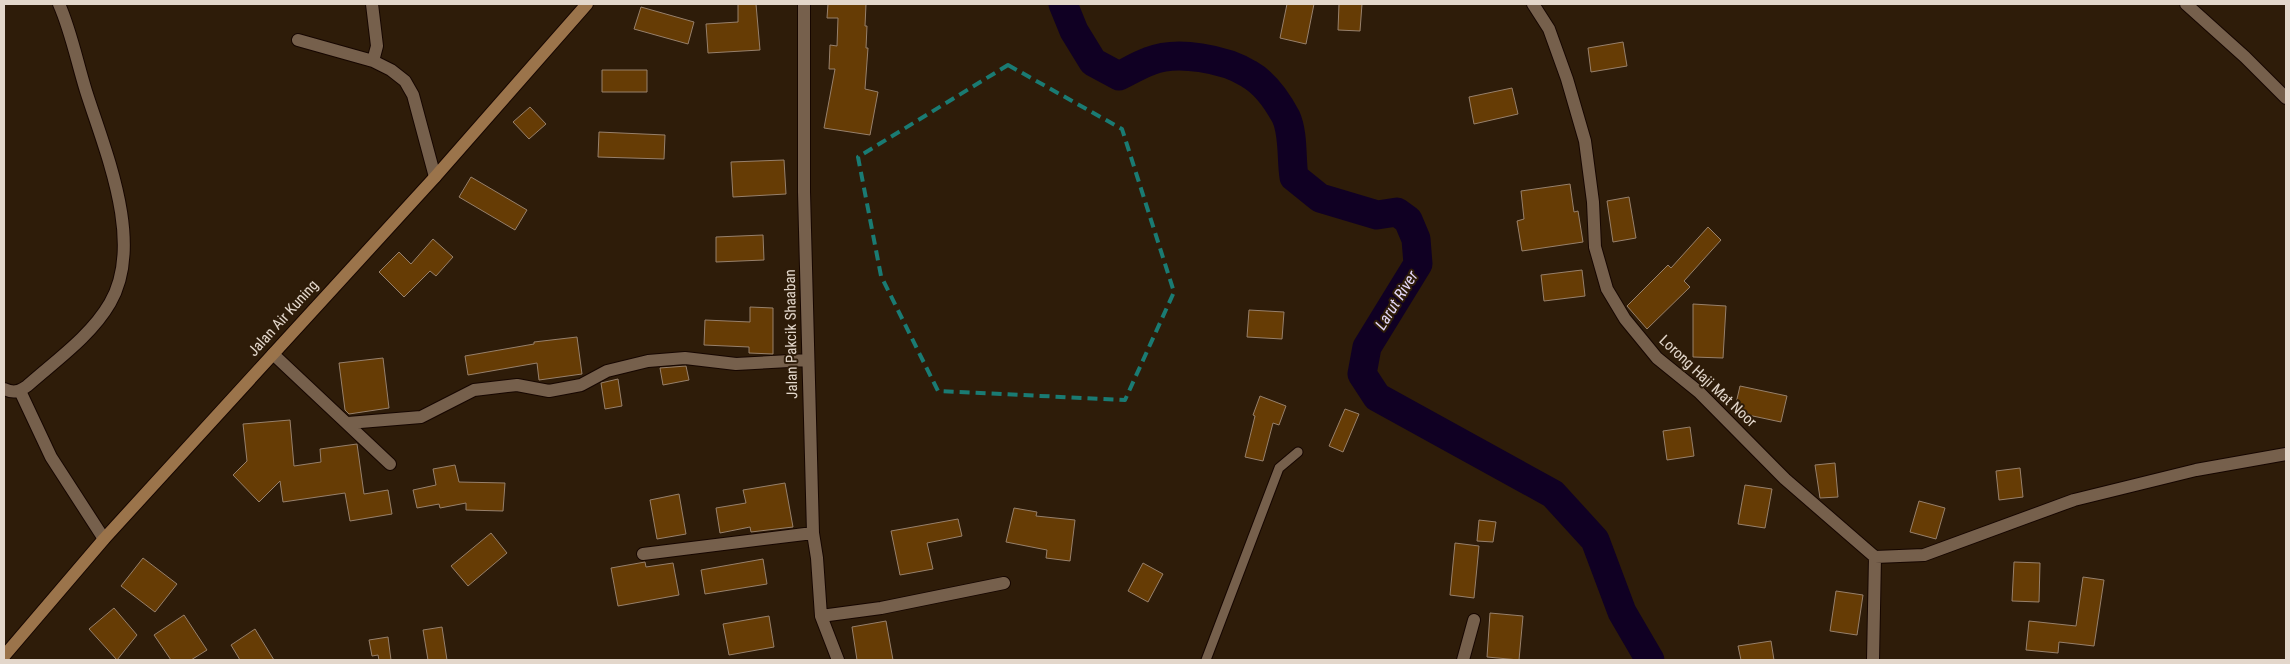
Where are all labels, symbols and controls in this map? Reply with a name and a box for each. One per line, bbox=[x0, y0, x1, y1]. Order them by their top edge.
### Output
water label: Larut River bbox=[1371, 266, 1423, 333]
street label: Jalan Pakcik Shaaban bbox=[781, 269, 801, 399]
street label: Jalan Air Kuning bbox=[244, 276, 322, 360]
street label: Lorong Haji Mat Noor bbox=[1656, 331, 1761, 431]

